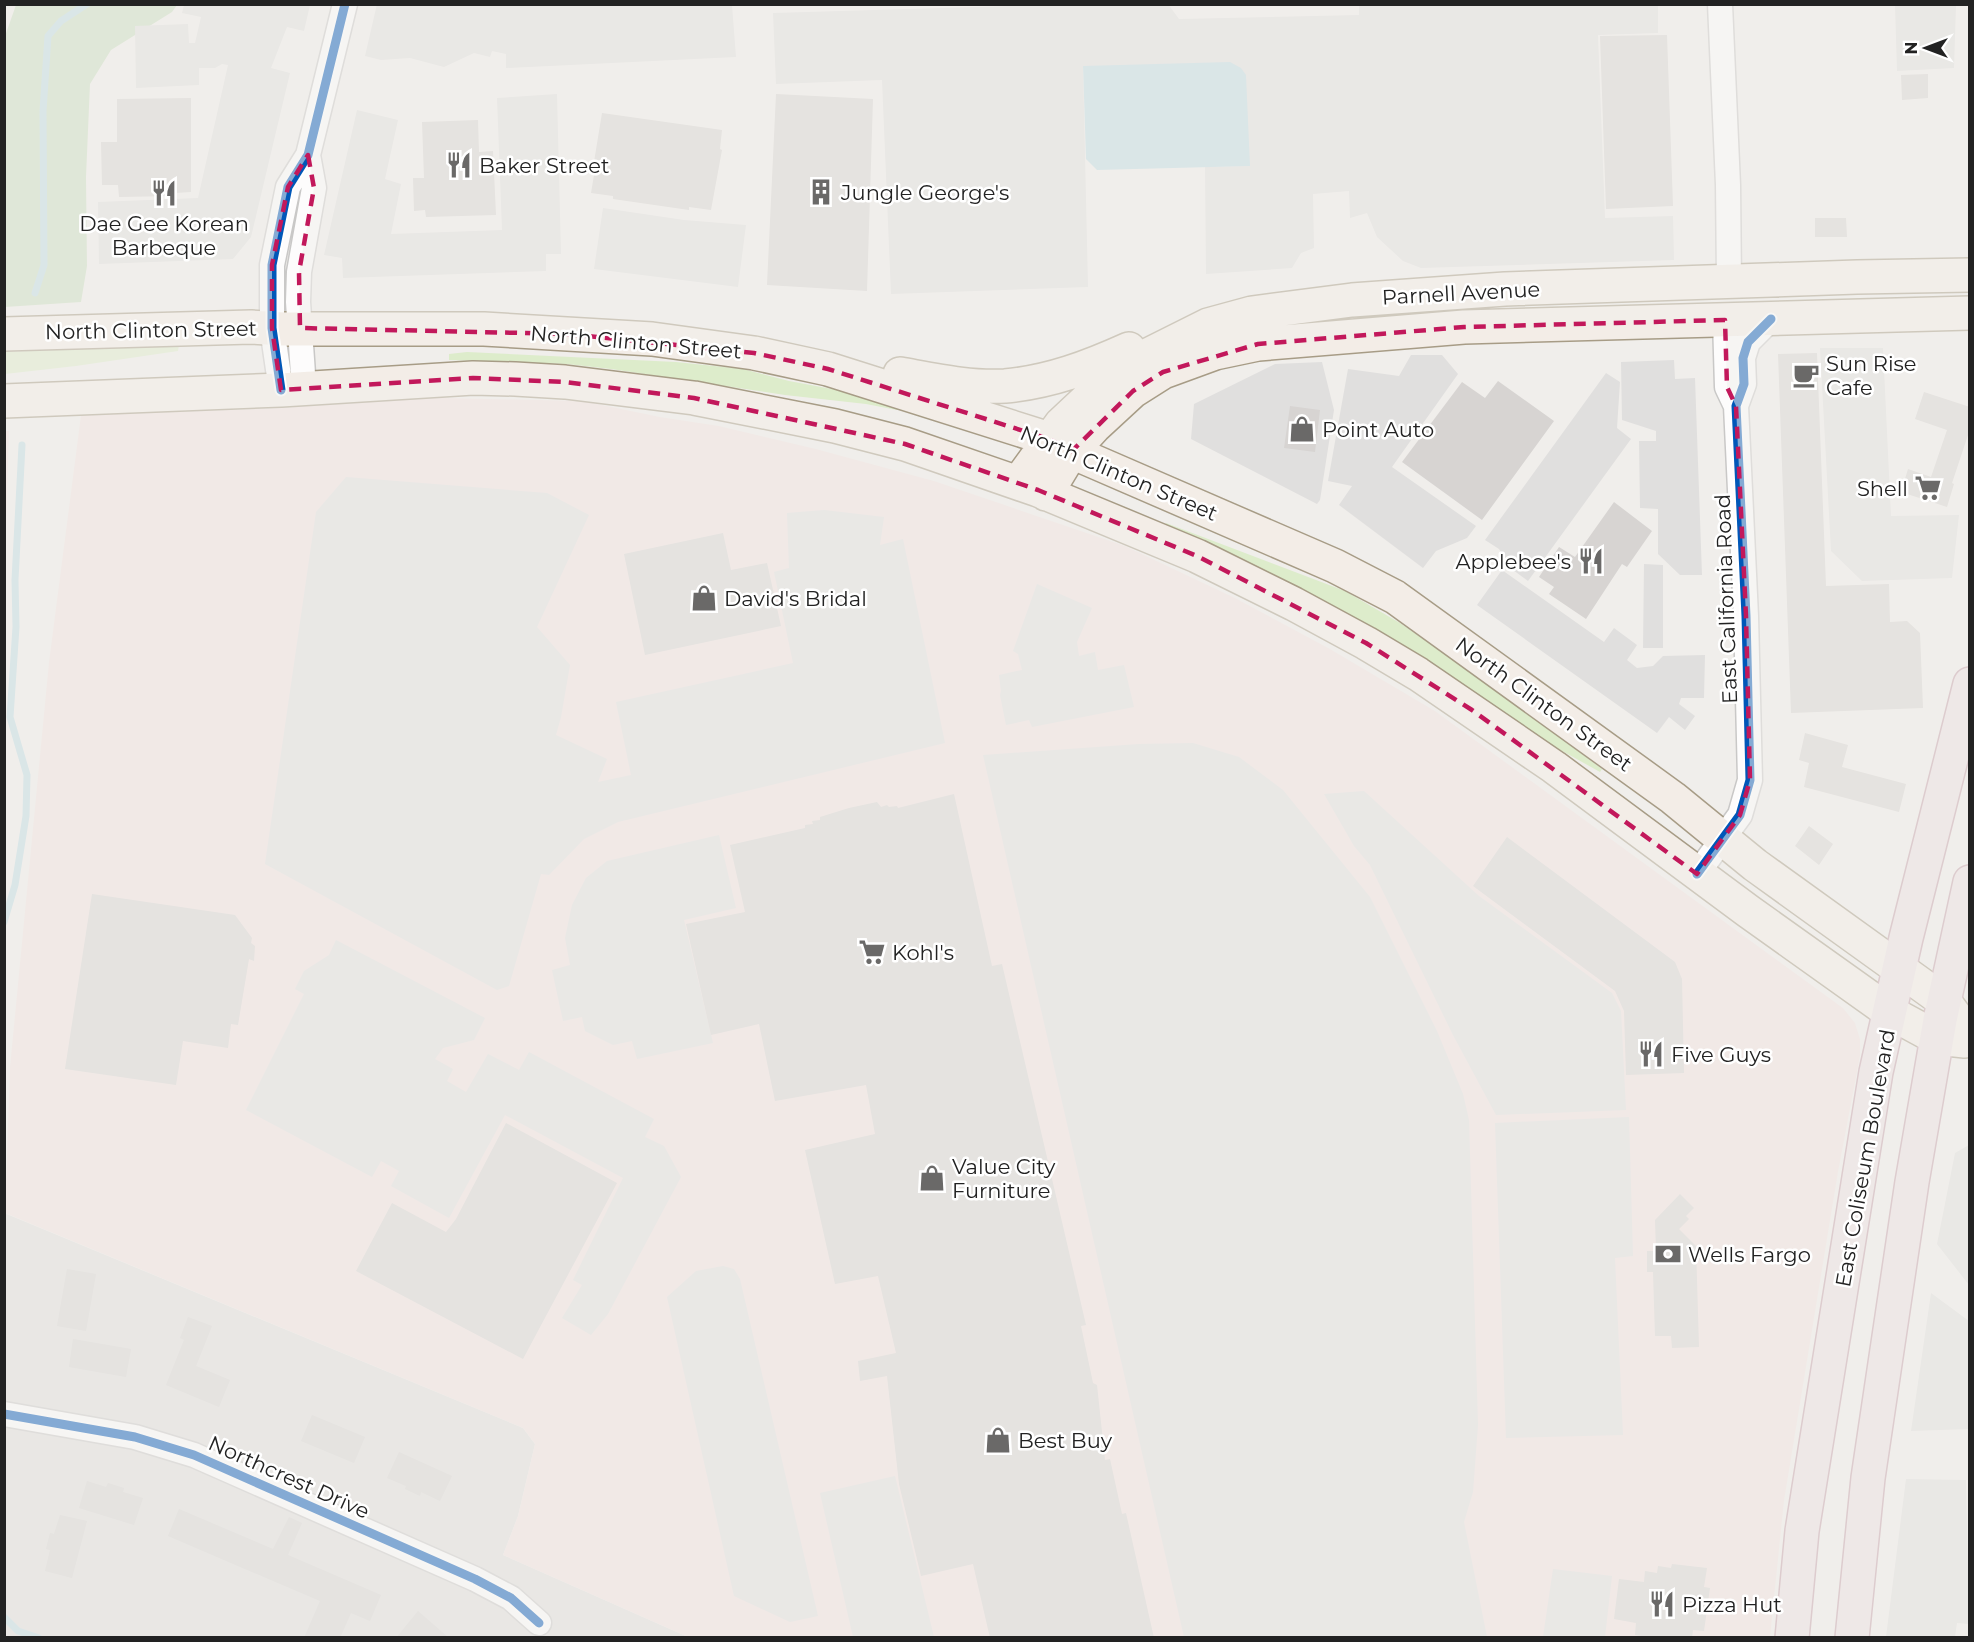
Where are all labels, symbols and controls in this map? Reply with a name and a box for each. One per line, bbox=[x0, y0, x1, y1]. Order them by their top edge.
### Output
north arrow bbox=[1896, 18, 1956, 78]
text: N bbox=[1902, 42, 1921, 54]
restaurant icon: Baker Street bbox=[444, 150, 474, 180]
place label: Baker Street bbox=[479, 153, 609, 178]
building icon: Jungle George's bbox=[806, 177, 836, 207]
restaurant icon: Dae Gee Korean Barbeque bbox=[149, 178, 179, 208]
place label: Jungle George's bbox=[840, 180, 1009, 205]
place label: Dae Gee Korean Barbeque bbox=[79, 211, 249, 260]
street label: Parnell Avenue bbox=[1381, 276, 1541, 310]
street label: North Clinton Street bbox=[45, 316, 257, 344]
street label: North Clinton Street bbox=[529, 320, 743, 364]
place label: Sun Rise Cafe bbox=[1826, 351, 1917, 400]
cafe icon: Sun Rise Cafe bbox=[1791, 360, 1821, 390]
shop icon: Point Auto bbox=[1287, 414, 1317, 444]
place label: Point Auto bbox=[1322, 417, 1434, 442]
street label: North Clinton Street bbox=[1017, 420, 1221, 526]
supermarket icon: Shell bbox=[1913, 473, 1943, 503]
place label: Shell bbox=[1857, 476, 1908, 501]
street label: East California Road bbox=[1710, 494, 1742, 704]
restaurant icon: Applebee's bbox=[1576, 546, 1606, 576]
place label: Applebee's bbox=[1456, 549, 1571, 574]
shop icon: David's Bridal bbox=[689, 583, 719, 613]
place label: David's Bridal bbox=[724, 586, 867, 611]
street label: North Clinton Street bbox=[1451, 632, 1637, 776]
supermarket icon: Kohl's bbox=[857, 937, 887, 967]
place label: Kohl's bbox=[892, 940, 954, 965]
street label: East Coliseum Boulevard bbox=[1830, 1027, 1900, 1289]
restaurant icon: Five Guys bbox=[1636, 1039, 1666, 1069]
place label: Five Guys bbox=[1671, 1042, 1771, 1067]
place label: Value City Furniture bbox=[952, 1154, 1056, 1203]
shop icon: Value City Furniture bbox=[917, 1163, 947, 1193]
bank icon: Wells Fargo bbox=[1653, 1239, 1683, 1269]
place label: Wells Fargo bbox=[1688, 1242, 1811, 1267]
shop icon: Best Buy bbox=[983, 1425, 1013, 1455]
place label: Best Buy bbox=[1018, 1428, 1113, 1453]
street label: Northcrest Drive bbox=[205, 1430, 373, 1524]
restaurant icon: Pizza Hut bbox=[1647, 1589, 1677, 1619]
place label: Pizza Hut bbox=[1682, 1592, 1782, 1617]

